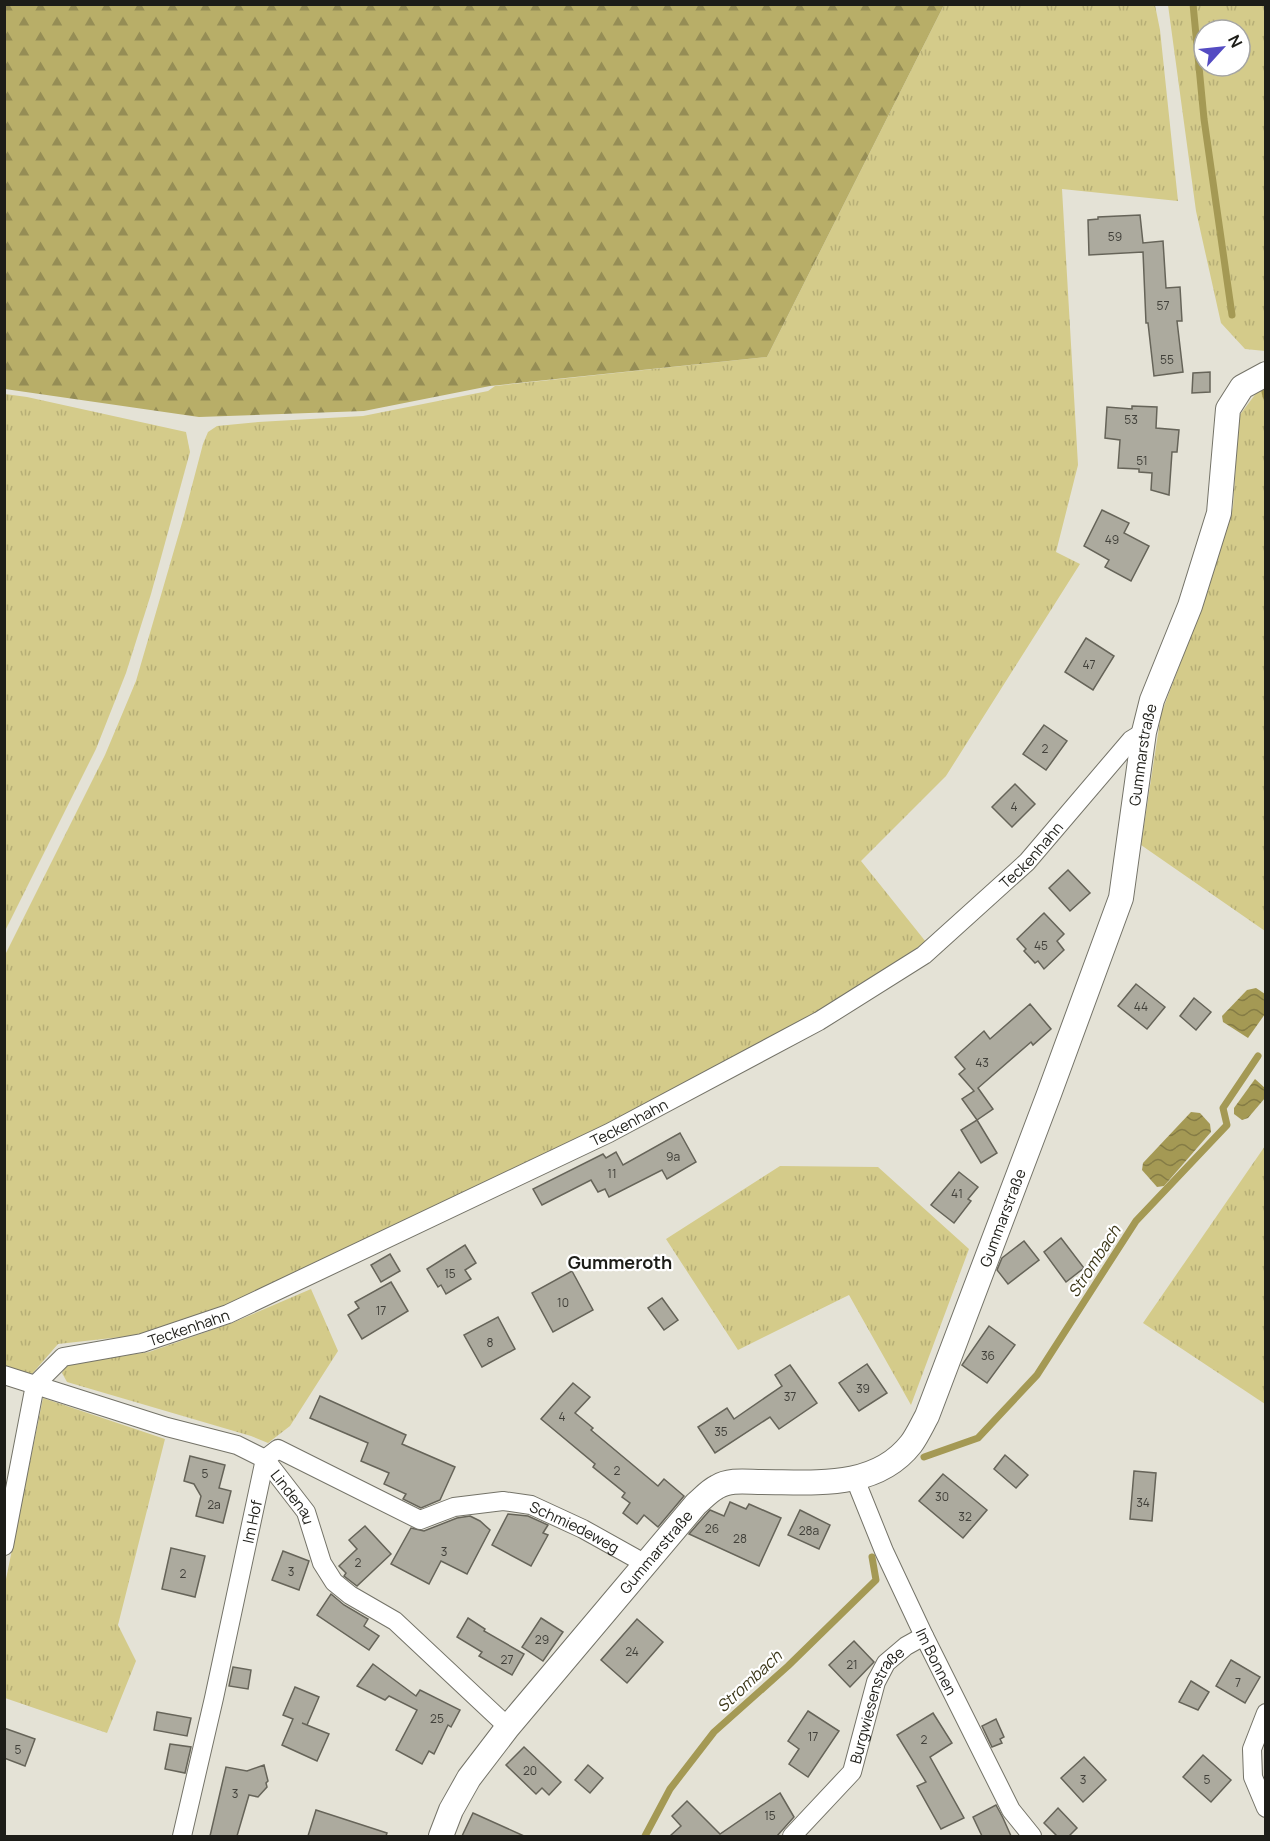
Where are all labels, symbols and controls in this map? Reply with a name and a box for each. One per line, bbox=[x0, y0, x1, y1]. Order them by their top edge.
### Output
north arrow bbox=[1192, 18, 1252, 78]
text: N bbox=[1223, 31, 1248, 51]
house number: 59 bbox=[1108, 228, 1122, 245]
house number: 57 bbox=[1157, 297, 1169, 314]
house number: 55 bbox=[1160, 351, 1174, 368]
house number: 53 bbox=[1124, 411, 1138, 428]
house number: 51 bbox=[1136, 452, 1148, 469]
house number: 49 bbox=[1105, 531, 1119, 548]
house number: 47 bbox=[1082, 656, 1096, 673]
street label: Gummarstraße bbox=[1123, 701, 1161, 807]
house number: 2 bbox=[1042, 740, 1049, 757]
house number: 4 bbox=[1010, 798, 1018, 815]
street label: Teckenhahn bbox=[994, 817, 1068, 893]
house number: 45 bbox=[1034, 937, 1048, 954]
house number: 44 bbox=[1134, 998, 1148, 1015]
house number: 43 bbox=[975, 1054, 989, 1071]
street label: Teckenhahn bbox=[587, 1093, 671, 1151]
house number: 9a bbox=[666, 1148, 680, 1165]
house number: 11 bbox=[607, 1165, 617, 1182]
street label: Gummarstraße bbox=[974, 1165, 1030, 1270]
house number: 41 bbox=[951, 1185, 963, 1202]
water label: Strombach bbox=[1063, 1220, 1126, 1301]
district label: Gummeroth bbox=[568, 1250, 672, 1274]
house number: 15 bbox=[444, 1265, 456, 1282]
house number: 10 bbox=[557, 1294, 569, 1311]
house number: 17 bbox=[376, 1302, 386, 1319]
street label: Teckenhahn bbox=[145, 1304, 232, 1351]
house number: 8 bbox=[487, 1334, 494, 1351]
house number: 36 bbox=[981, 1347, 995, 1364]
house number: 39 bbox=[856, 1380, 870, 1397]
house number: 37 bbox=[784, 1388, 796, 1405]
house number: 4 bbox=[558, 1408, 566, 1425]
house number: 35 bbox=[714, 1423, 728, 1440]
house number: 2 bbox=[614, 1462, 621, 1479]
house number: 5 bbox=[202, 1465, 209, 1482]
street label: Lindenau bbox=[266, 1465, 320, 1527]
house number: 30 bbox=[935, 1488, 949, 1505]
house number: 34 bbox=[1136, 1494, 1150, 1511]
street label: Schmiedeweg bbox=[526, 1495, 623, 1558]
house number: 2a bbox=[207, 1496, 221, 1513]
street label: Im Hof bbox=[237, 1497, 267, 1545]
street label: Gummarstraße bbox=[614, 1505, 697, 1598]
house number: 32 bbox=[958, 1508, 972, 1525]
house number: 26 bbox=[705, 1520, 719, 1537]
house number: 28a bbox=[799, 1522, 819, 1539]
house number: 28 bbox=[733, 1530, 747, 1547]
house number: 3 bbox=[441, 1543, 447, 1560]
house number: 2 bbox=[355, 1554, 362, 1571]
house number: 3 bbox=[288, 1563, 294, 1580]
house number: 2 bbox=[180, 1565, 187, 1582]
street label: Im Bonnen bbox=[911, 1624, 962, 1699]
house number: 29 bbox=[535, 1631, 549, 1648]
street label: Burgwiesenstraße bbox=[844, 1641, 909, 1766]
house number: 24 bbox=[625, 1643, 639, 1660]
water label: Strombach bbox=[712, 1645, 787, 1717]
house number: 27 bbox=[501, 1651, 513, 1668]
house number: 21 bbox=[846, 1656, 858, 1673]
house number: 7 bbox=[1235, 1674, 1241, 1691]
house number: 25 bbox=[430, 1710, 444, 1727]
house number: 17 bbox=[808, 1728, 818, 1745]
house number: 2 bbox=[921, 1731, 928, 1748]
house number: 5 bbox=[15, 1741, 22, 1758]
house number: 20 bbox=[523, 1762, 537, 1779]
house number: 3 bbox=[1080, 1771, 1086, 1788]
house number: 5 bbox=[1204, 1771, 1211, 1788]
house number: 3 bbox=[232, 1785, 238, 1802]
house number: 15 bbox=[764, 1807, 776, 1824]

